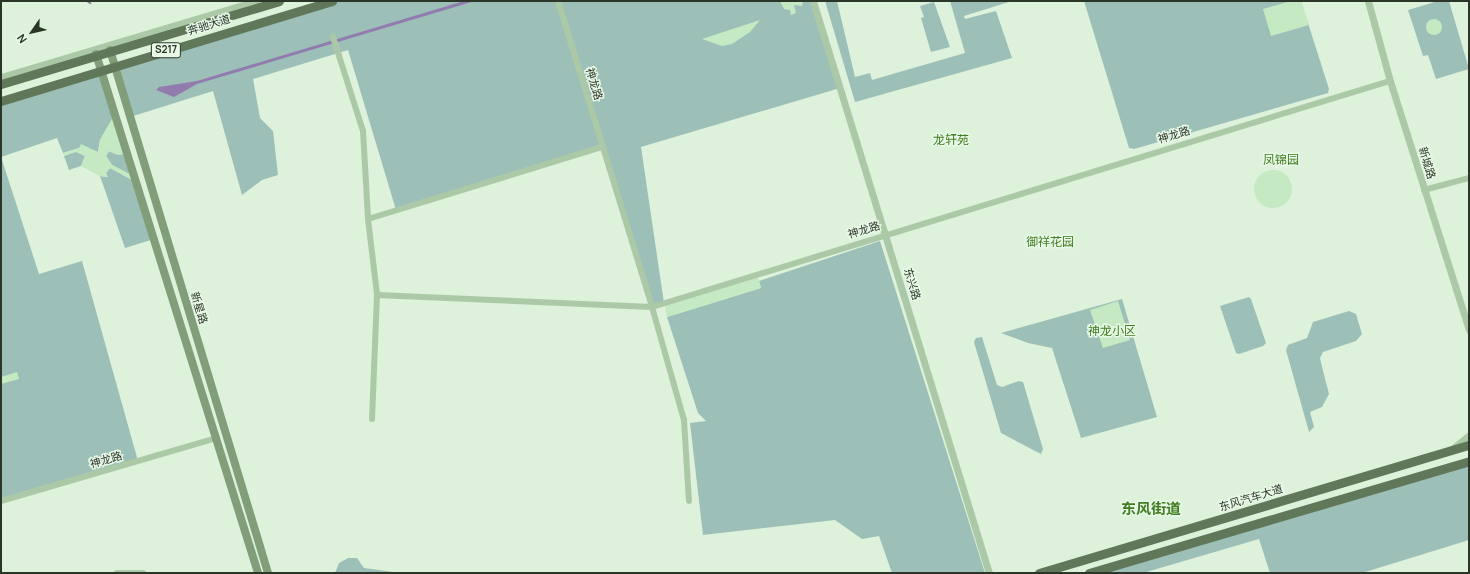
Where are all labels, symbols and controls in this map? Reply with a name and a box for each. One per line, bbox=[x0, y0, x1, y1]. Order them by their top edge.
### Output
north arrow bbox=[12, 12, 52, 52]
street label: 奔驰大道 bbox=[186, 12, 232, 38]
text: N bbox=[13, 32, 30, 46]
road number: S217 bbox=[150, 42, 182, 58]
street label: 神龙路 bbox=[583, 66, 605, 102]
street label: 神龙路 bbox=[1156, 124, 1192, 146]
district label: 龙轩苑 bbox=[933, 133, 969, 147]
street label: 新城路 bbox=[1416, 145, 1438, 181]
district label: 凤锦园 bbox=[1263, 153, 1299, 167]
street label: 神龙路 bbox=[846, 219, 882, 241]
district label: 御祥花园 bbox=[1026, 235, 1074, 249]
street label: 东兴路 bbox=[901, 266, 923, 302]
street label: 新星路 bbox=[188, 290, 210, 326]
district label: 神龙小区 bbox=[1088, 324, 1136, 338]
street label: 神龙路 bbox=[88, 449, 124, 471]
street label: 东风汽车大道 bbox=[1218, 482, 1284, 514]
district label: 东风街道 bbox=[1121, 500, 1181, 518]

